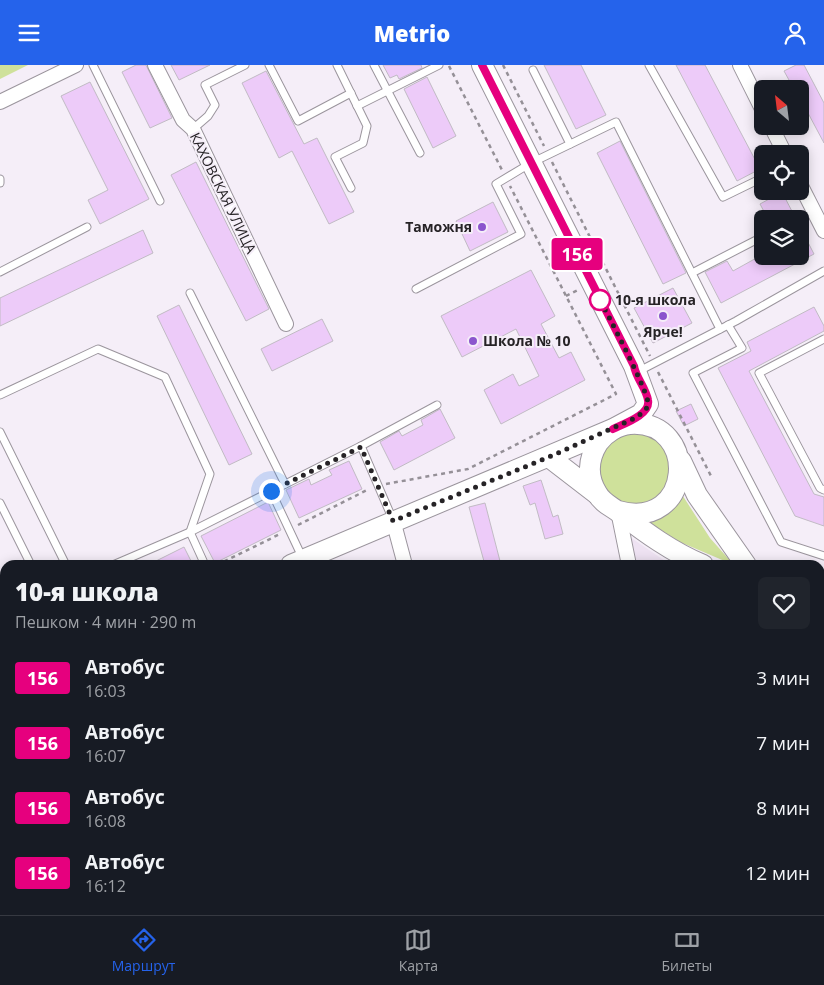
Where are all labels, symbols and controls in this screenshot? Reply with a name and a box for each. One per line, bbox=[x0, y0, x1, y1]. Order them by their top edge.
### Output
text: Metrio bbox=[374, 18, 450, 48]
icon: menu bbox=[15, 19, 43, 47]
icon: person bbox=[781, 19, 809, 47]
north arrow bbox=[754, 80, 809, 135]
map controls bbox=[754, 80, 809, 265]
street label: КАХОВСКАЯ УЛИЦА bbox=[186, 129, 261, 257]
button: locate bbox=[754, 145, 809, 200]
button: layers bbox=[754, 210, 809, 265]
place label: Таможня bbox=[405, 217, 472, 236]
marker: Таможня bbox=[476, 221, 488, 233]
line badge: 156 bbox=[548, 238, 606, 270]
text: 156 bbox=[562, 242, 592, 266]
marker: 10-я школа bbox=[589, 289, 611, 311]
place label: 10-я школа bbox=[615, 290, 696, 309]
marker: Ярче! bbox=[657, 310, 669, 322]
place label: Ярче! bbox=[642, 322, 683, 341]
place label: Школа № 10 bbox=[483, 331, 571, 350]
marker: Школа № 10 bbox=[467, 335, 479, 347]
your location bbox=[259, 479, 284, 504]
text: 10-я школа bbox=[15, 575, 159, 608]
button: heart bbox=[758, 577, 810, 629]
text: Пешком · 4 мин · 290 m bbox=[15, 611, 196, 633]
text: Автобус bbox=[85, 654, 165, 680]
text: 3 мин bbox=[756, 665, 810, 691]
text: 156 bbox=[27, 666, 58, 690]
text: 16:03 bbox=[85, 680, 126, 702]
text: Автобус bbox=[85, 719, 165, 745]
text: 7 мин bbox=[756, 730, 810, 756]
text: 156 bbox=[27, 731, 58, 755]
text: 16:07 bbox=[85, 745, 126, 767]
text: Автобус bbox=[85, 784, 165, 810]
text: 8 мин bbox=[756, 795, 810, 821]
text: 156 bbox=[27, 796, 58, 820]
text: 16:08 bbox=[85, 810, 126, 832]
text: Автобус bbox=[85, 849, 165, 875]
text: 12 мин bbox=[745, 860, 810, 886]
text: 156 bbox=[27, 861, 58, 885]
text: 16:12 bbox=[85, 875, 126, 897]
tab: Маршрут bbox=[112, 926, 175, 975]
tab: Карта bbox=[399, 926, 438, 975]
tab: Билеты bbox=[662, 926, 712, 975]

